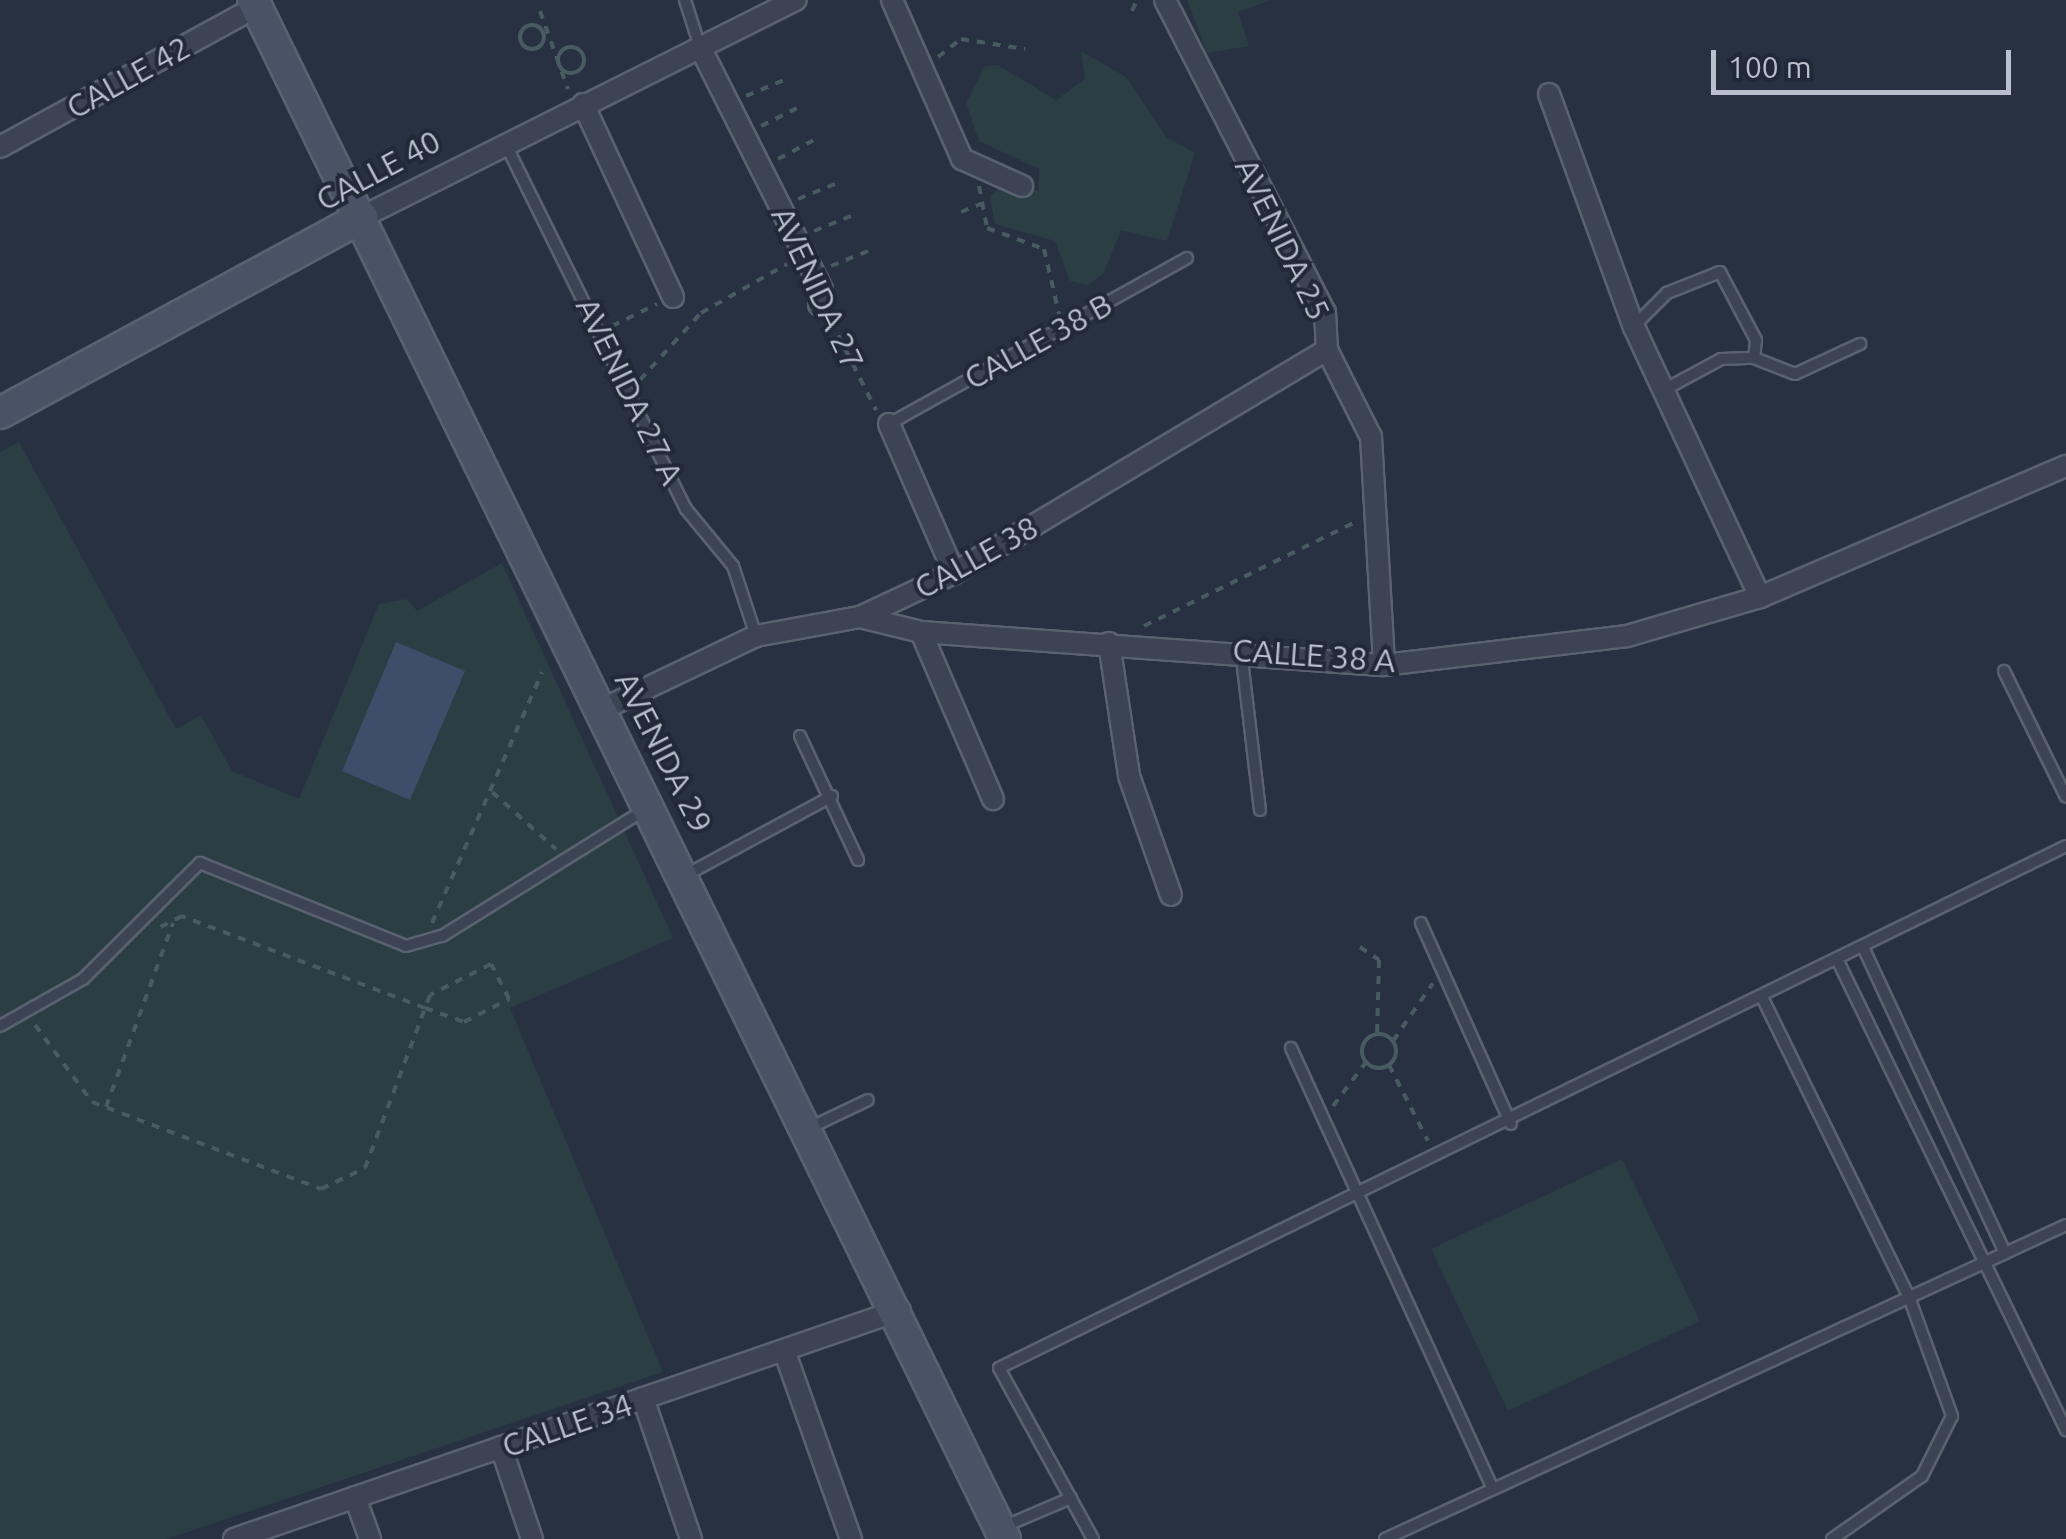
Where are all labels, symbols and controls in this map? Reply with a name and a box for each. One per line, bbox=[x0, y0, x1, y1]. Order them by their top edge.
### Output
street label: CALLE 42 bbox=[60, 27, 196, 127]
scale bar bbox=[1716, 30, 2016, 92]
text: 100 m bbox=[1728, 50, 1812, 84]
street label: CALLE 40 bbox=[309, 121, 447, 219]
street label: AVENIDA 25 bbox=[1227, 152, 1339, 326]
street label: AVENIDA 27 bbox=[764, 201, 872, 375]
street label: CALLE 38 B bbox=[958, 285, 1118, 397]
street label: AVENIDA 27 A bbox=[568, 291, 692, 491]
street label: CALLE 38 bbox=[908, 507, 1044, 607]
street label: CALLE 38 A bbox=[1231, 630, 1397, 680]
street label: AVENIDA 29 bbox=[607, 665, 721, 839]
street label: CALLE 34 bbox=[497, 1385, 637, 1465]

